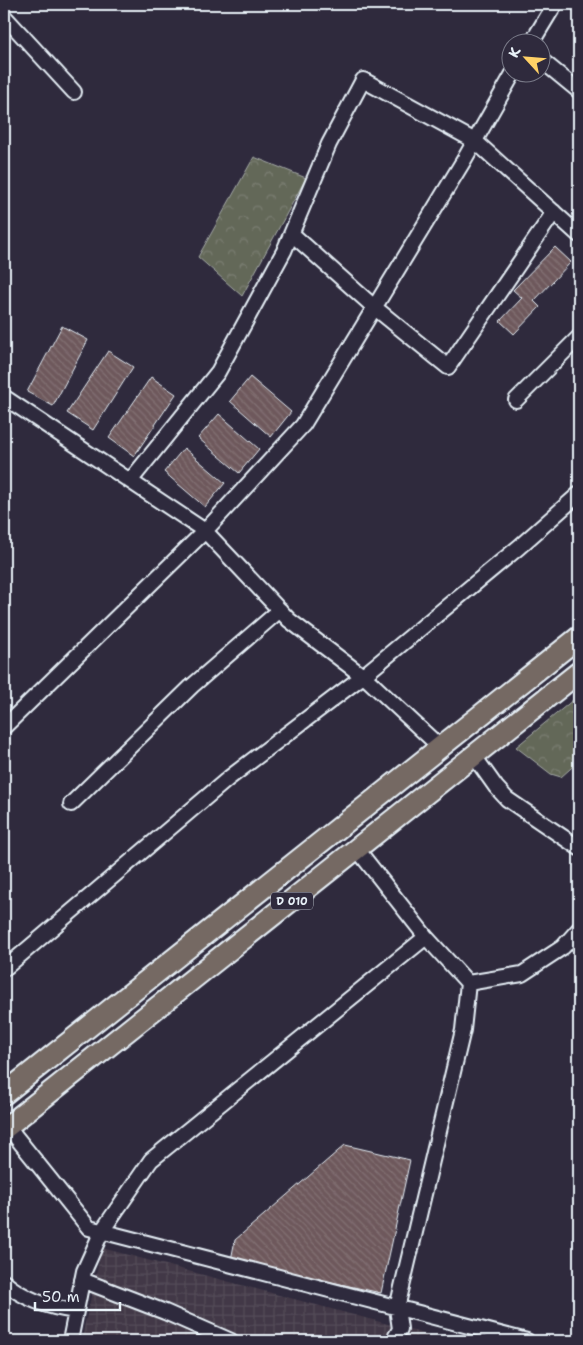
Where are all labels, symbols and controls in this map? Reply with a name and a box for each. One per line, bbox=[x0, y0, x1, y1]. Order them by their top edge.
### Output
north arrow bbox=[500, 32, 550, 82]
text: K bbox=[504, 44, 525, 61]
road number: D 010 bbox=[271, 892, 313, 909]
scale bar bbox=[35, 1280, 120, 1312]
text: 50 m bbox=[42, 1287, 80, 1307]

